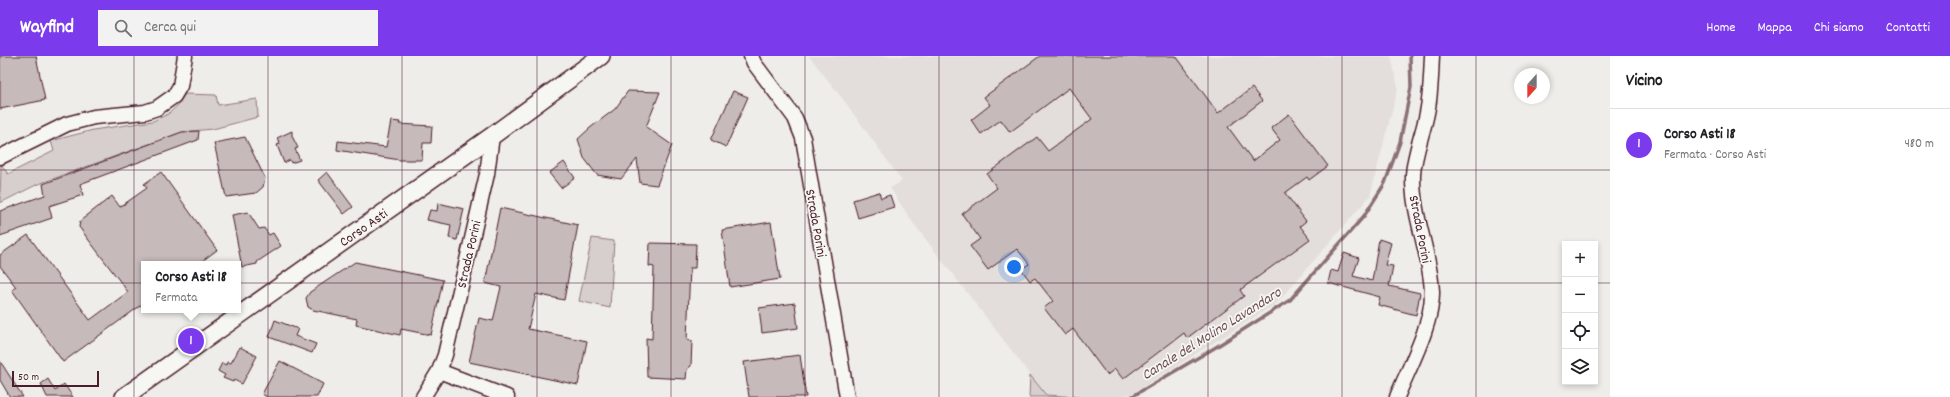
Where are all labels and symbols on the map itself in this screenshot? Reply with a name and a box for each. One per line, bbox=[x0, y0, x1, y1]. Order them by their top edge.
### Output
north arrow bbox=[1514, 68, 1550, 104]
street label: Strada Porini bbox=[799, 188, 831, 259]
street label: Strada Porini bbox=[1403, 194, 1436, 265]
street label: Corso Asti bbox=[336, 204, 393, 253]
street label: Strada Porini bbox=[452, 218, 488, 290]
your location bbox=[1004, 257, 1024, 277]
water label: Canale del Molino Lavandaro bbox=[1138, 282, 1287, 387]
pin: 1 bbox=[178, 326, 204, 356]
scale bar bbox=[12, 369, 99, 388]

